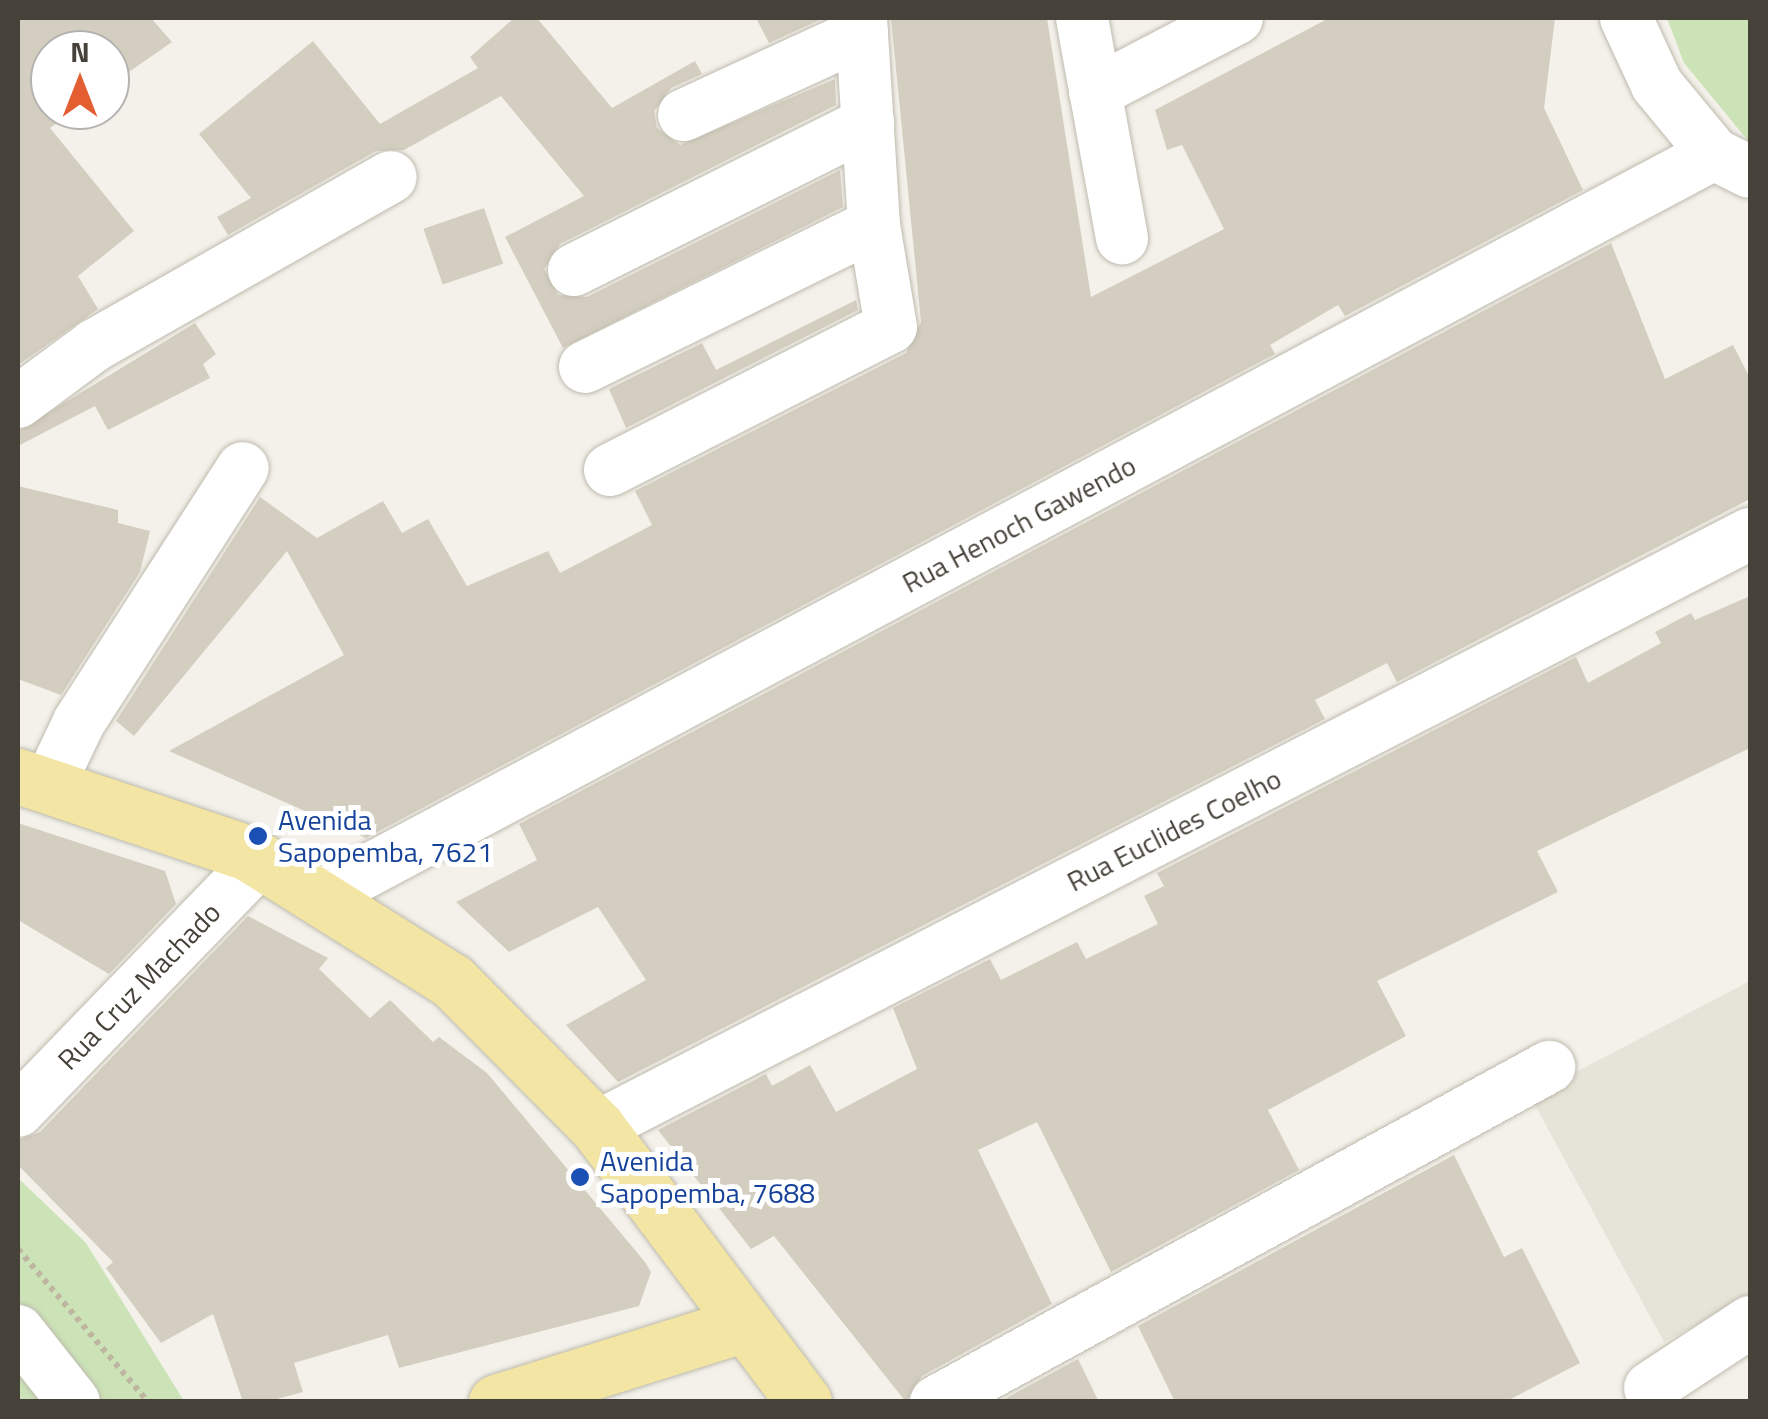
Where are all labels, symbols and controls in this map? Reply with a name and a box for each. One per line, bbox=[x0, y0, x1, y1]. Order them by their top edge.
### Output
north arrow bbox=[30, 30, 130, 130]
text: N bbox=[70, 30, 90, 73]
street label: Rua Henoch Gawendo bbox=[897, 448, 1141, 600]
street label: Rua Euclides Coelho bbox=[1061, 762, 1287, 898]
place label: Avenida Sapopemba, 7621 bbox=[278, 803, 493, 869]
marker: Avenida Sapopemba, 7621 bbox=[247, 825, 269, 847]
street label: Rua Cruz Machado bbox=[51, 895, 227, 1077]
place label: Avenida Sapopemba, 7688 bbox=[600, 1144, 815, 1210]
marker: Avenida Sapopemba, 7688 bbox=[569, 1166, 591, 1188]

